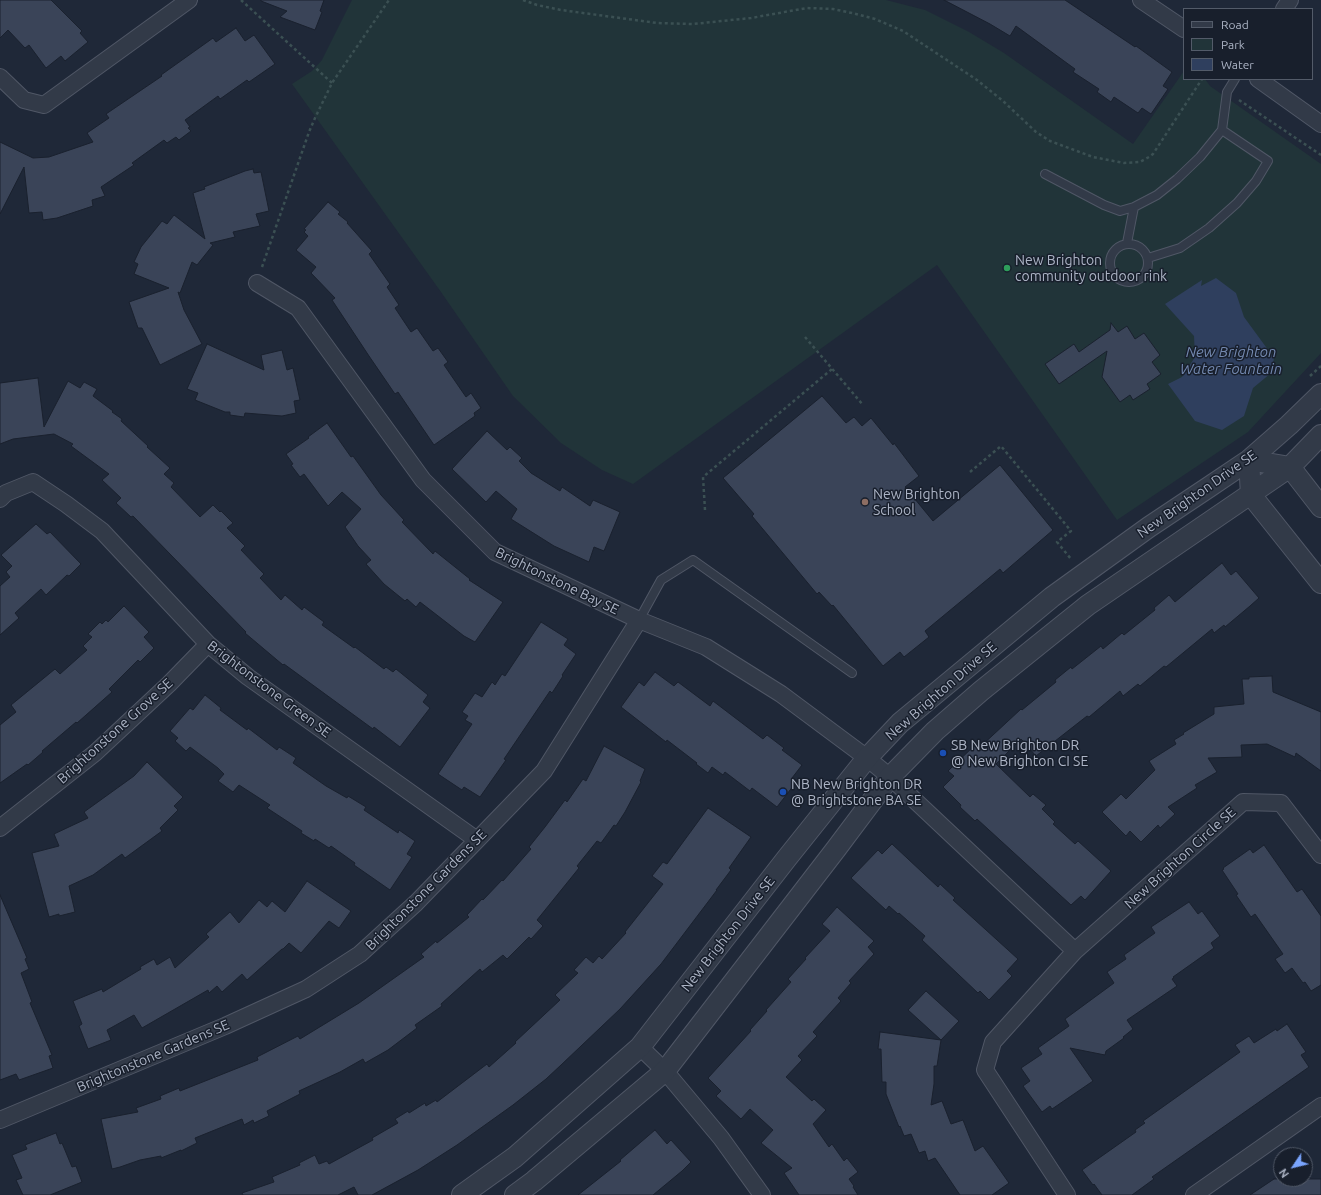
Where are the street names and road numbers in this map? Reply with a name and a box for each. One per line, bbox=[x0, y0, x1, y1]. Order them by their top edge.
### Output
street label: New Brighton Drive SE bbox=[1134, 446, 1260, 542]
street label: Brightonstone Bay SE bbox=[493, 544, 621, 618]
street label: Brightonstone Green SE bbox=[204, 637, 334, 741]
street label: New Brighton Drive SE bbox=[882, 638, 1000, 744]
street label: Brightonstone Grove SE bbox=[54, 675, 176, 787]
street label: New Brighton Circle SE bbox=[1121, 804, 1239, 912]
street label: Brightonstone Gardens SE bbox=[362, 826, 490, 954]
street label: New Brighton Drive SE bbox=[678, 873, 778, 995]
street label: Brightonstone Gardens SE bbox=[74, 1016, 232, 1096]

